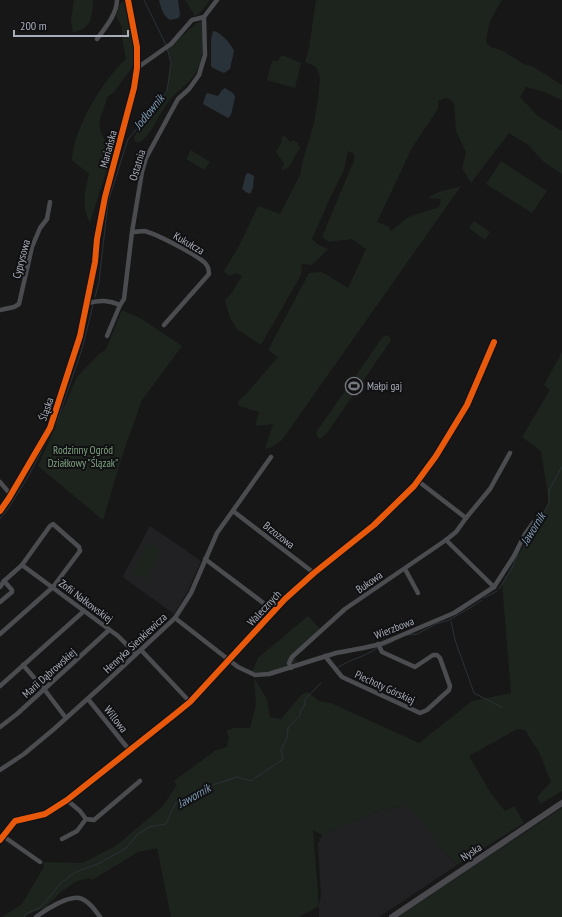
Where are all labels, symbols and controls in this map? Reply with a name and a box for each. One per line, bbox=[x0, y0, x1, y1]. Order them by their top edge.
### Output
scale bar bbox=[14, 12, 128, 38]
text: 200 m bbox=[20, 18, 47, 33]
water label: Jodłownik bbox=[129, 90, 168, 133]
street label: Mariańska bbox=[96, 129, 120, 169]
street label: Ostatnia bbox=[126, 148, 148, 182]
street label: Kukułcza bbox=[171, 229, 207, 257]
street label: Cyprysowa bbox=[9, 238, 33, 280]
sports icon: Małpi gaj bbox=[344, 376, 364, 396]
place label: Małpi gaj bbox=[367, 379, 402, 393]
street label: Śląska bbox=[35, 395, 57, 423]
park label: Rodzinny Ogród Działkowy "Ślązak" bbox=[48, 443, 118, 470]
water label: Jawornik bbox=[516, 509, 549, 549]
street label: Brzozowa bbox=[261, 518, 297, 552]
street label: Bukowa bbox=[353, 568, 385, 596]
street label: Zofii Nałkowskiej bbox=[56, 576, 116, 626]
street label: Walecznych bbox=[244, 587, 284, 629]
street label: Henryka Sienkiewicza bbox=[100, 610, 170, 676]
street label: Wierzbowa bbox=[372, 614, 416, 642]
street label: Marii Dąbrowskiej bbox=[19, 645, 79, 701]
street label: Piechoty Górskiej bbox=[353, 667, 417, 707]
street label: Willowa bbox=[101, 703, 131, 735]
water label: Jawornik bbox=[174, 780, 214, 811]
street label: Nyska bbox=[458, 840, 484, 864]

